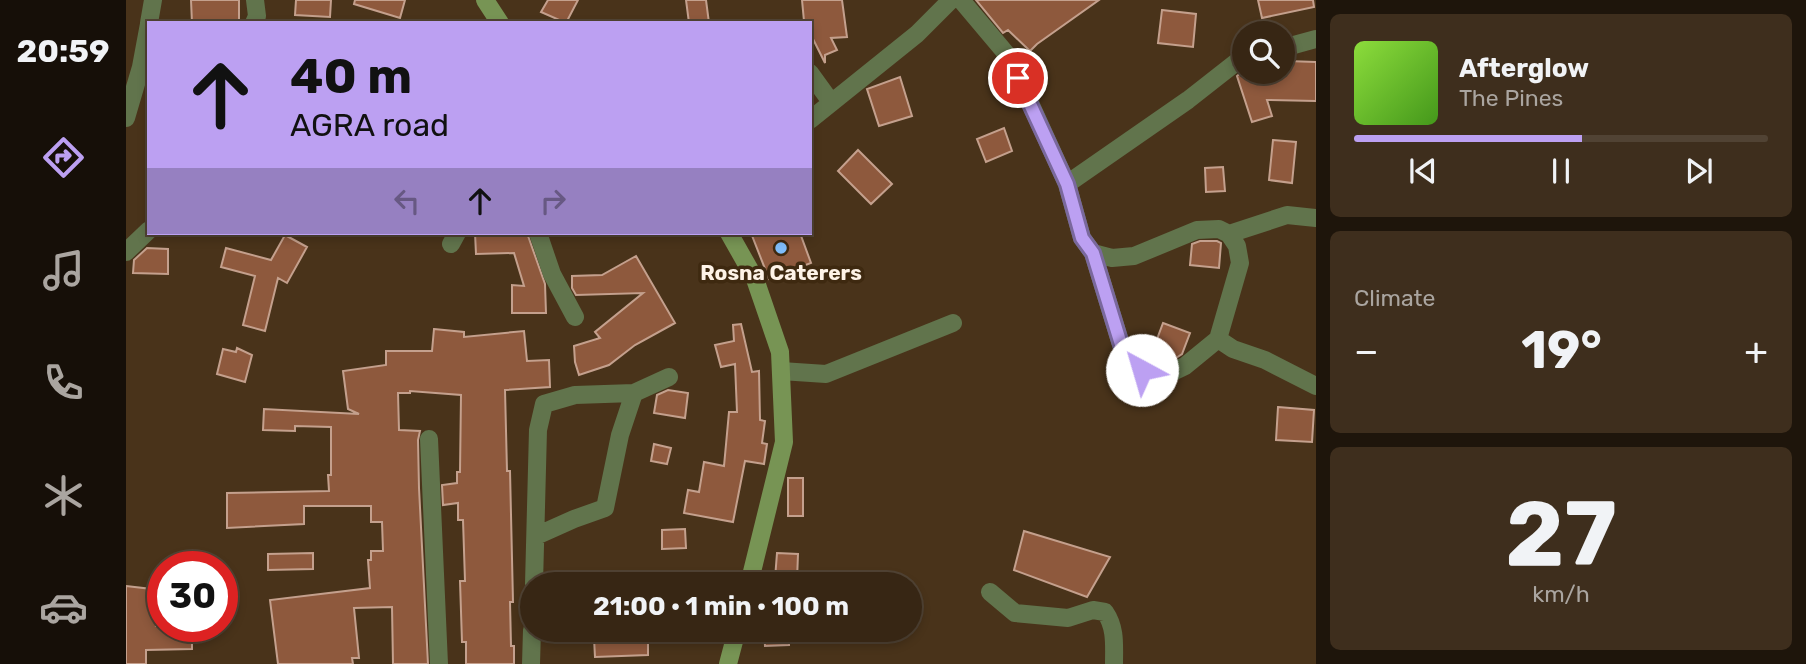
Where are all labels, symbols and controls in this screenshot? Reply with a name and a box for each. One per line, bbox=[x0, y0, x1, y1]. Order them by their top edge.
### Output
map controls bbox=[1232, 21, 1295, 84]
button: search bbox=[1232, 21, 1295, 84]
text: 20:59 bbox=[16, 32, 110, 70]
text: 40 m bbox=[290, 47, 412, 105]
pin bbox=[988, 48, 1048, 108]
icon: ahead bbox=[175, 49, 266, 140]
text: Afterglow bbox=[1459, 53, 1589, 84]
icon: arrive bbox=[999, 59, 1037, 97]
text: The Pines bbox=[1459, 84, 1563, 112]
text: AGRA road bbox=[290, 106, 449, 144]
icon: directions bbox=[39, 133, 88, 182]
icon: previous bbox=[1404, 152, 1442, 190]
icon: pause bbox=[1542, 152, 1580, 190]
icon: next bbox=[1680, 152, 1718, 190]
icon: left bbox=[388, 182, 426, 220]
icon: ahead bbox=[461, 182, 499, 220]
icon: right bbox=[534, 182, 572, 220]
marker: Rosna Caterers bbox=[773, 240, 789, 256]
icon: music bbox=[39, 246, 88, 295]
place label: Rosna Caterers bbox=[700, 260, 862, 285]
text: Climate bbox=[1354, 284, 1435, 312]
text: 19° bbox=[1521, 319, 1602, 381]
text: − bbox=[1354, 328, 1379, 374]
text: + bbox=[1744, 328, 1768, 374]
position arrow bbox=[1105, 333, 1179, 407]
icon: phone bbox=[39, 358, 88, 407]
icon: climate bbox=[39, 471, 88, 520]
text: 27 bbox=[1505, 480, 1617, 588]
speed limit sign: 30 bbox=[147, 551, 238, 642]
text: km/h bbox=[1532, 580, 1590, 608]
icon: car bbox=[39, 583, 88, 632]
text: 21:00 · 1 min · 100 m bbox=[593, 591, 849, 622]

